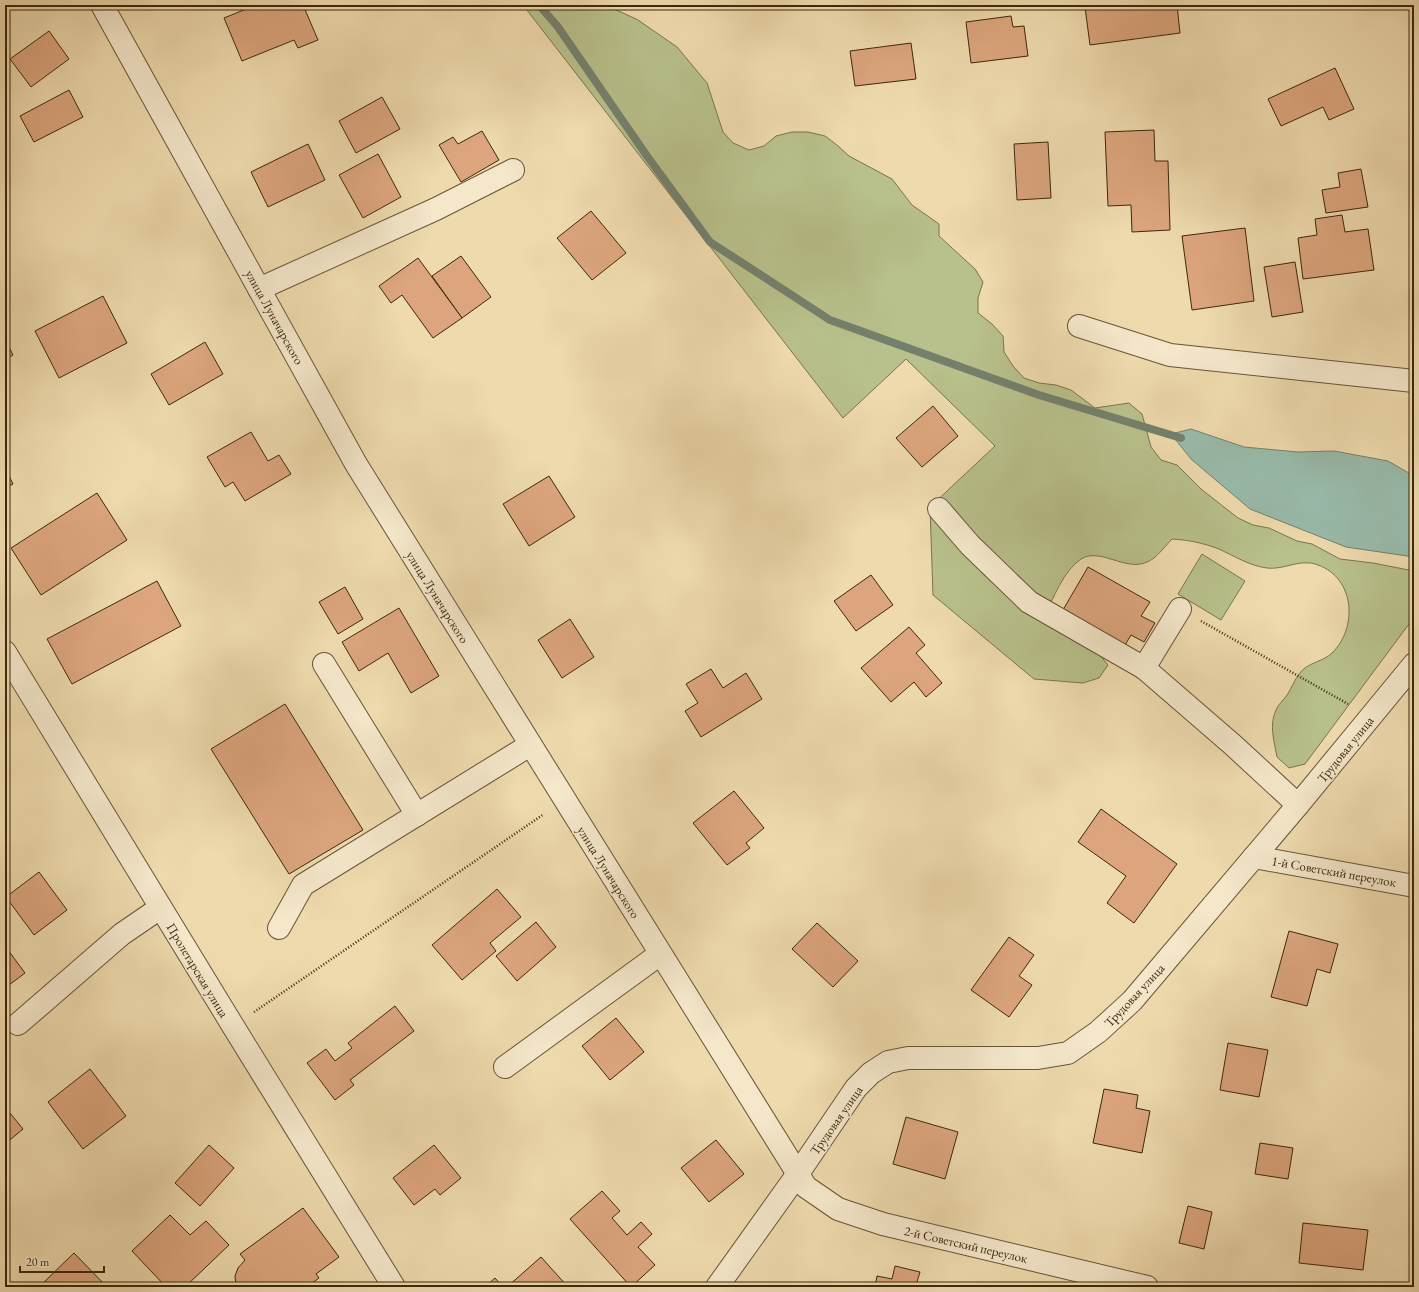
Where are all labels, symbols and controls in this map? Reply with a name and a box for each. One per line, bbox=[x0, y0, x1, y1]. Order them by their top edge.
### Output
street label: улица Луначарского bbox=[241, 267, 308, 368]
street label: улица Луначарского bbox=[402, 548, 473, 647]
street label: Трудовая улица bbox=[1313, 712, 1378, 786]
street label: улица Луначарского bbox=[573, 823, 644, 922]
street label: 1-й Советский переулок bbox=[1270, 852, 1398, 891]
street label: Пролетарская улица bbox=[163, 920, 233, 1021]
street label: Трудовая улица bbox=[1101, 959, 1169, 1031]
street label: Трудовая улица bbox=[806, 1082, 867, 1158]
street label: 2-й Советский переулок bbox=[902, 1222, 1030, 1267]
scale bar bbox=[20, 1248, 104, 1274]
text: 20 m bbox=[26, 1254, 50, 1270]

